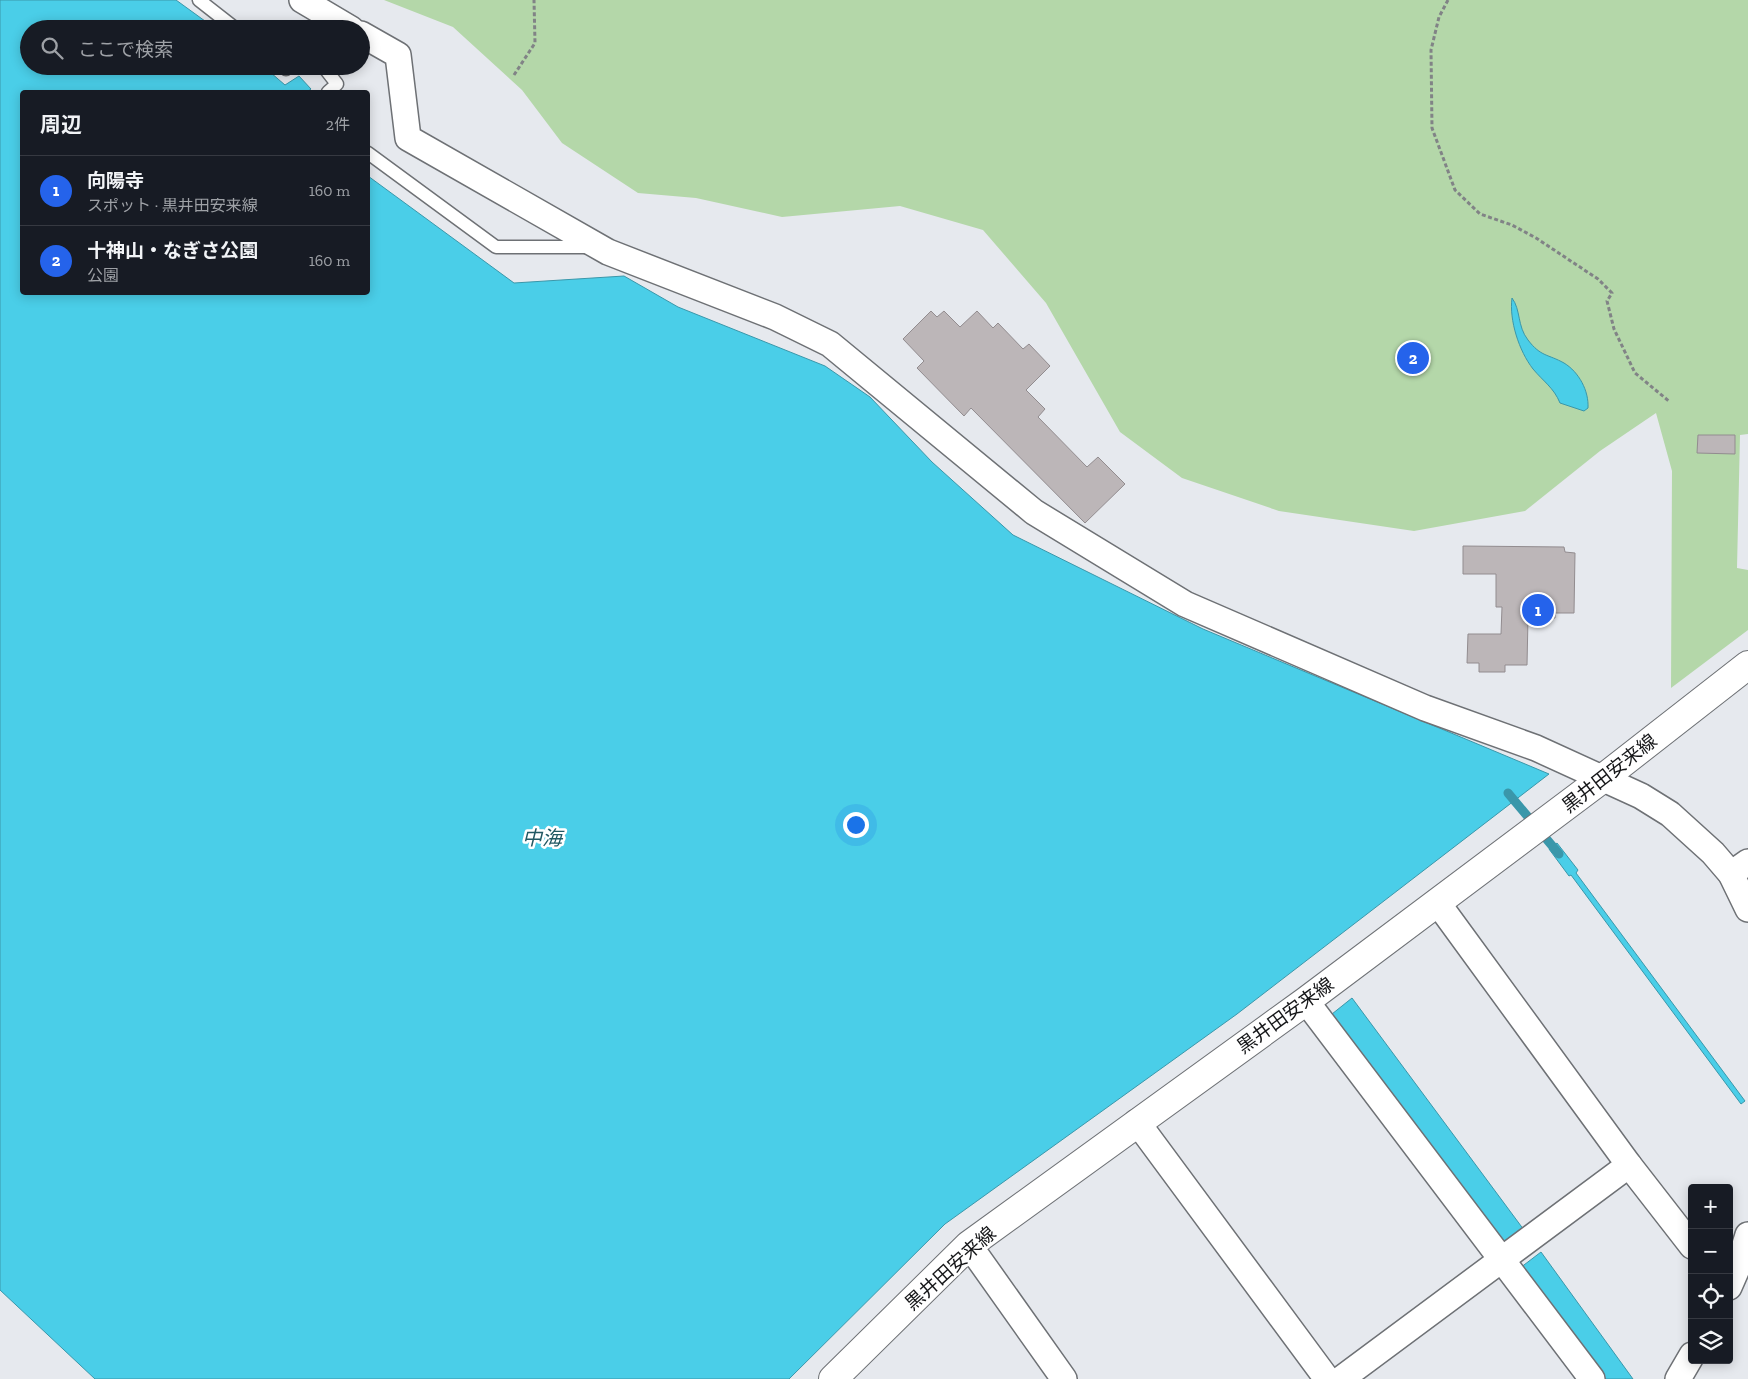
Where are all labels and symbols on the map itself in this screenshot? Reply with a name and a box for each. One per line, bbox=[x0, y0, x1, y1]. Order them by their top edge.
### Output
pin: 2 bbox=[1397, 339, 1429, 377]
pin: 1 bbox=[1522, 591, 1554, 629]
street label: 黒井田安来線 bbox=[1557, 729, 1661, 818]
your location bbox=[843, 812, 869, 838]
water label: 中海 bbox=[522, 826, 565, 850]
street label: 黒井田安来線 bbox=[1232, 973, 1338, 1058]
street label: 黒井田安来線 bbox=[900, 1222, 1000, 1315]

